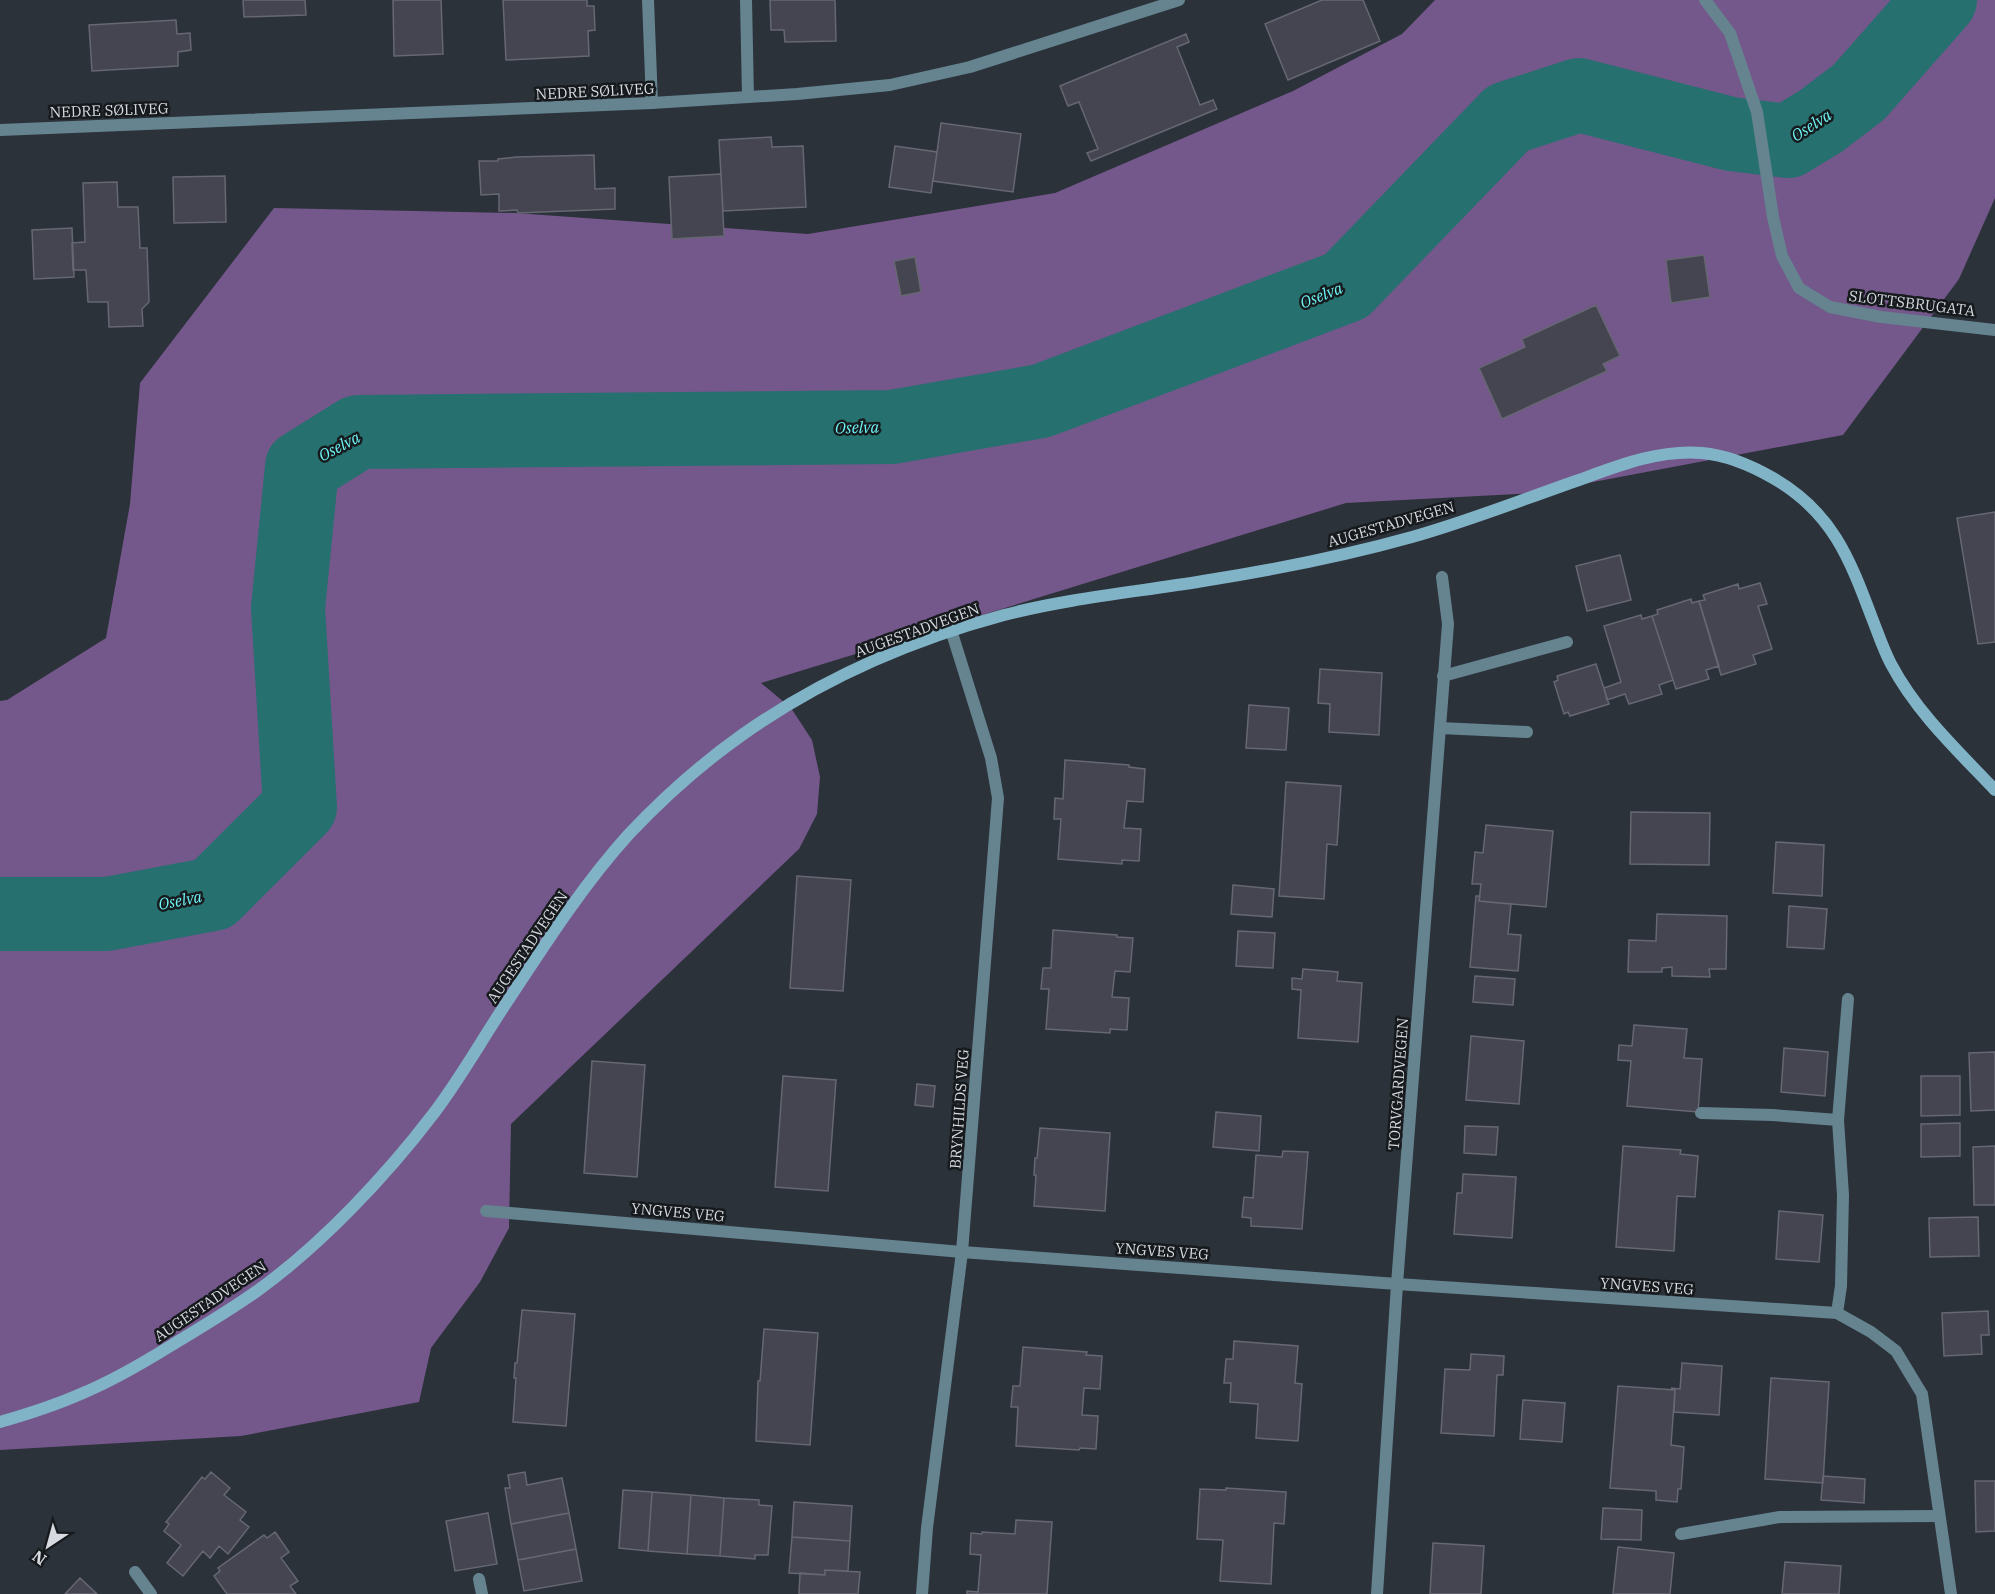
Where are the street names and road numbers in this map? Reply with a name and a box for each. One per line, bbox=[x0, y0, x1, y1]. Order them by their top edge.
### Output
street label: NEDRE SØLIVEG bbox=[535, 78, 655, 104]
street label: NEDRE SØLIVEG bbox=[49, 98, 169, 122]
street label: SLOTTSBRUGATA bbox=[1848, 286, 1977, 320]
street label: AUGESTADVEGEN bbox=[1325, 497, 1457, 551]
street label: AUGESTADVEGEN bbox=[852, 599, 982, 661]
street label: AUGESTADVEGEN bbox=[482, 887, 572, 1007]
street label: TORVGARDVEGEN bbox=[1384, 1017, 1412, 1151]
street label: BRYNHILDS VEG bbox=[945, 1048, 973, 1170]
street label: YNGVES VEG bbox=[630, 1198, 726, 1226]
street label: YNGVES VEG bbox=[1114, 1238, 1210, 1264]
street label: AUGESTADVEGEN bbox=[150, 1256, 270, 1346]
street label: YNGVES VEG bbox=[1599, 1273, 1695, 1299]

